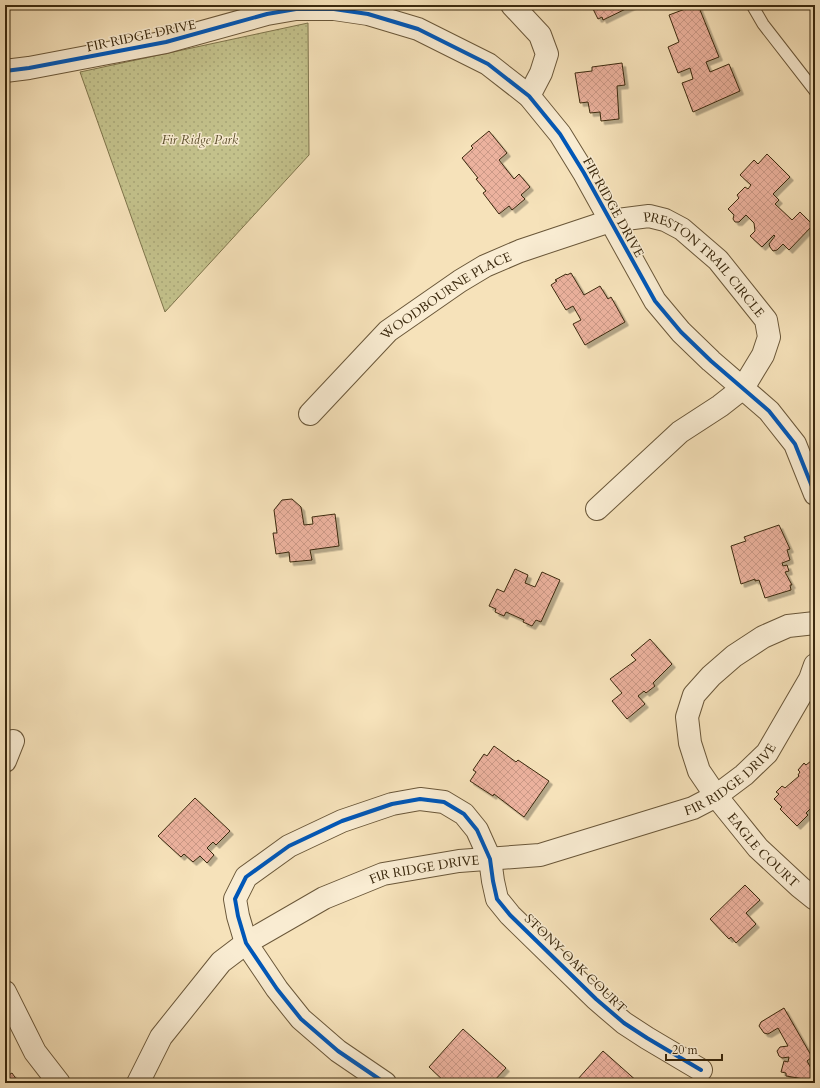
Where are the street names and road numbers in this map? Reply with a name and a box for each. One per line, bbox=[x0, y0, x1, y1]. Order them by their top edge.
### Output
street label: FIR RIDGE DRIVE bbox=[85, 16, 198, 56]
street label: FIR RIDGE DRIVE bbox=[578, 154, 648, 261]
street label: PRESTON TRAIL CIRCLE bbox=[642, 208, 768, 321]
street label: WOODBOURNE PLACE bbox=[376, 248, 514, 345]
street label: FIR RIDGE DRIVE bbox=[682, 740, 781, 820]
street label: EAGLE COURT bbox=[723, 809, 803, 892]
street label: FIR RIDGE DRIVE bbox=[367, 852, 480, 889]
street label: STONY OAK COURT bbox=[520, 910, 631, 1018]

